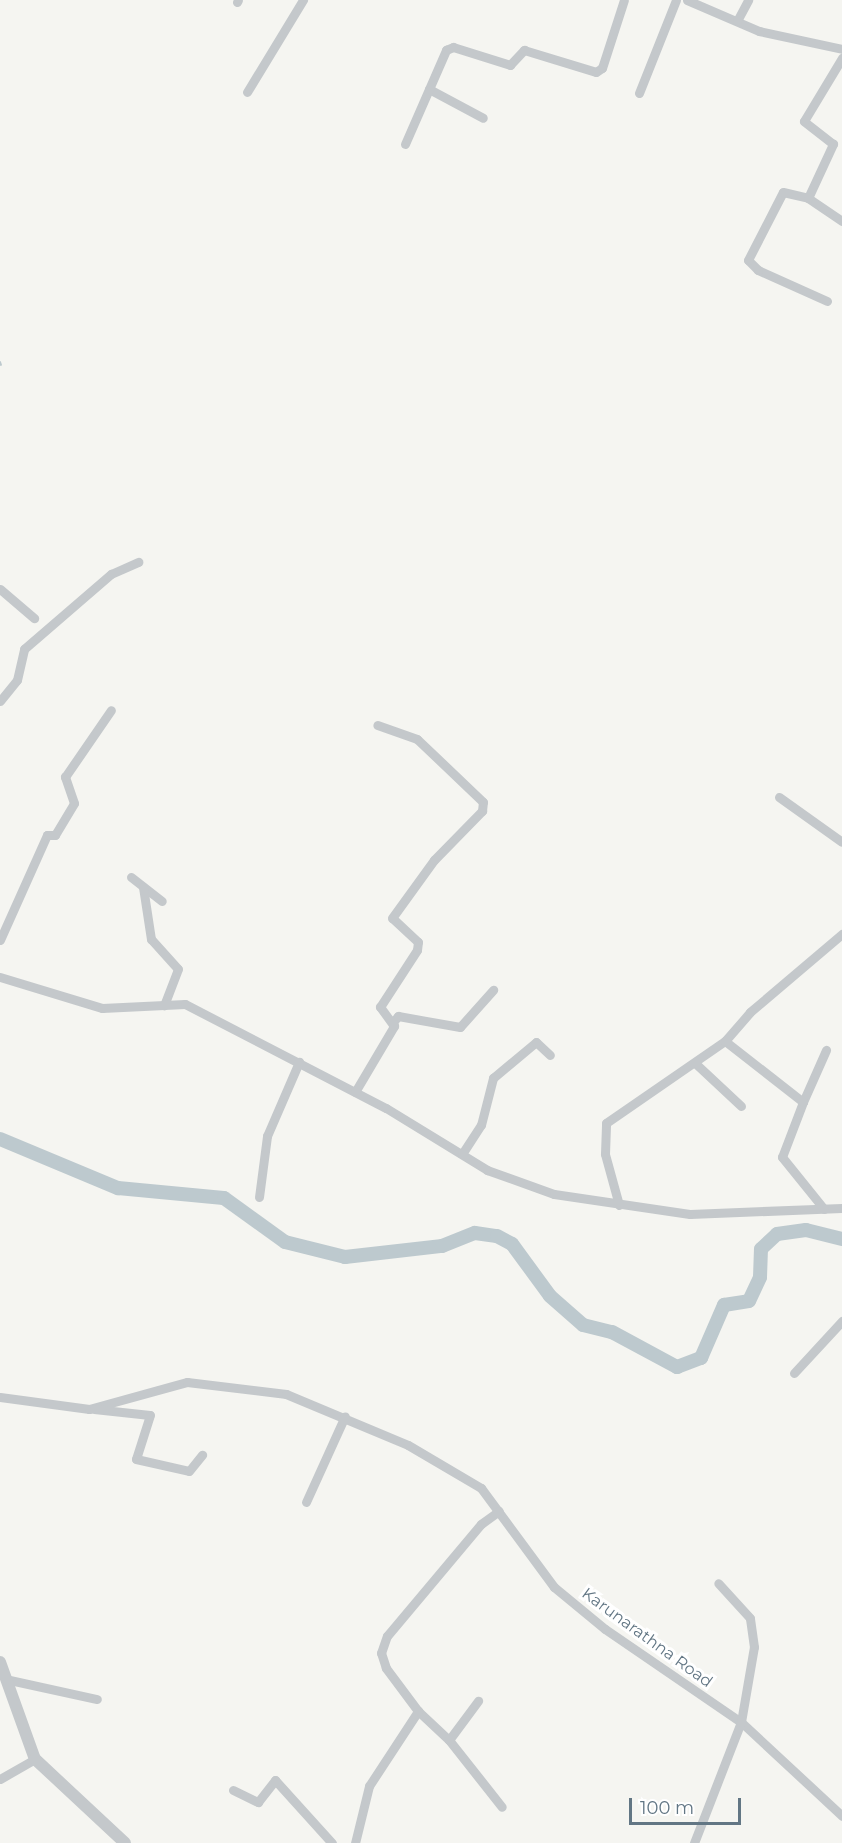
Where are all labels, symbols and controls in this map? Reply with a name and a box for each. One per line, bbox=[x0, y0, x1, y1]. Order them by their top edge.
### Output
street label: Karunarathna Road bbox=[578, 1584, 716, 1692]
scale bar bbox=[632, 1786, 744, 1824]
text: 100 m bbox=[640, 1797, 694, 1819]

